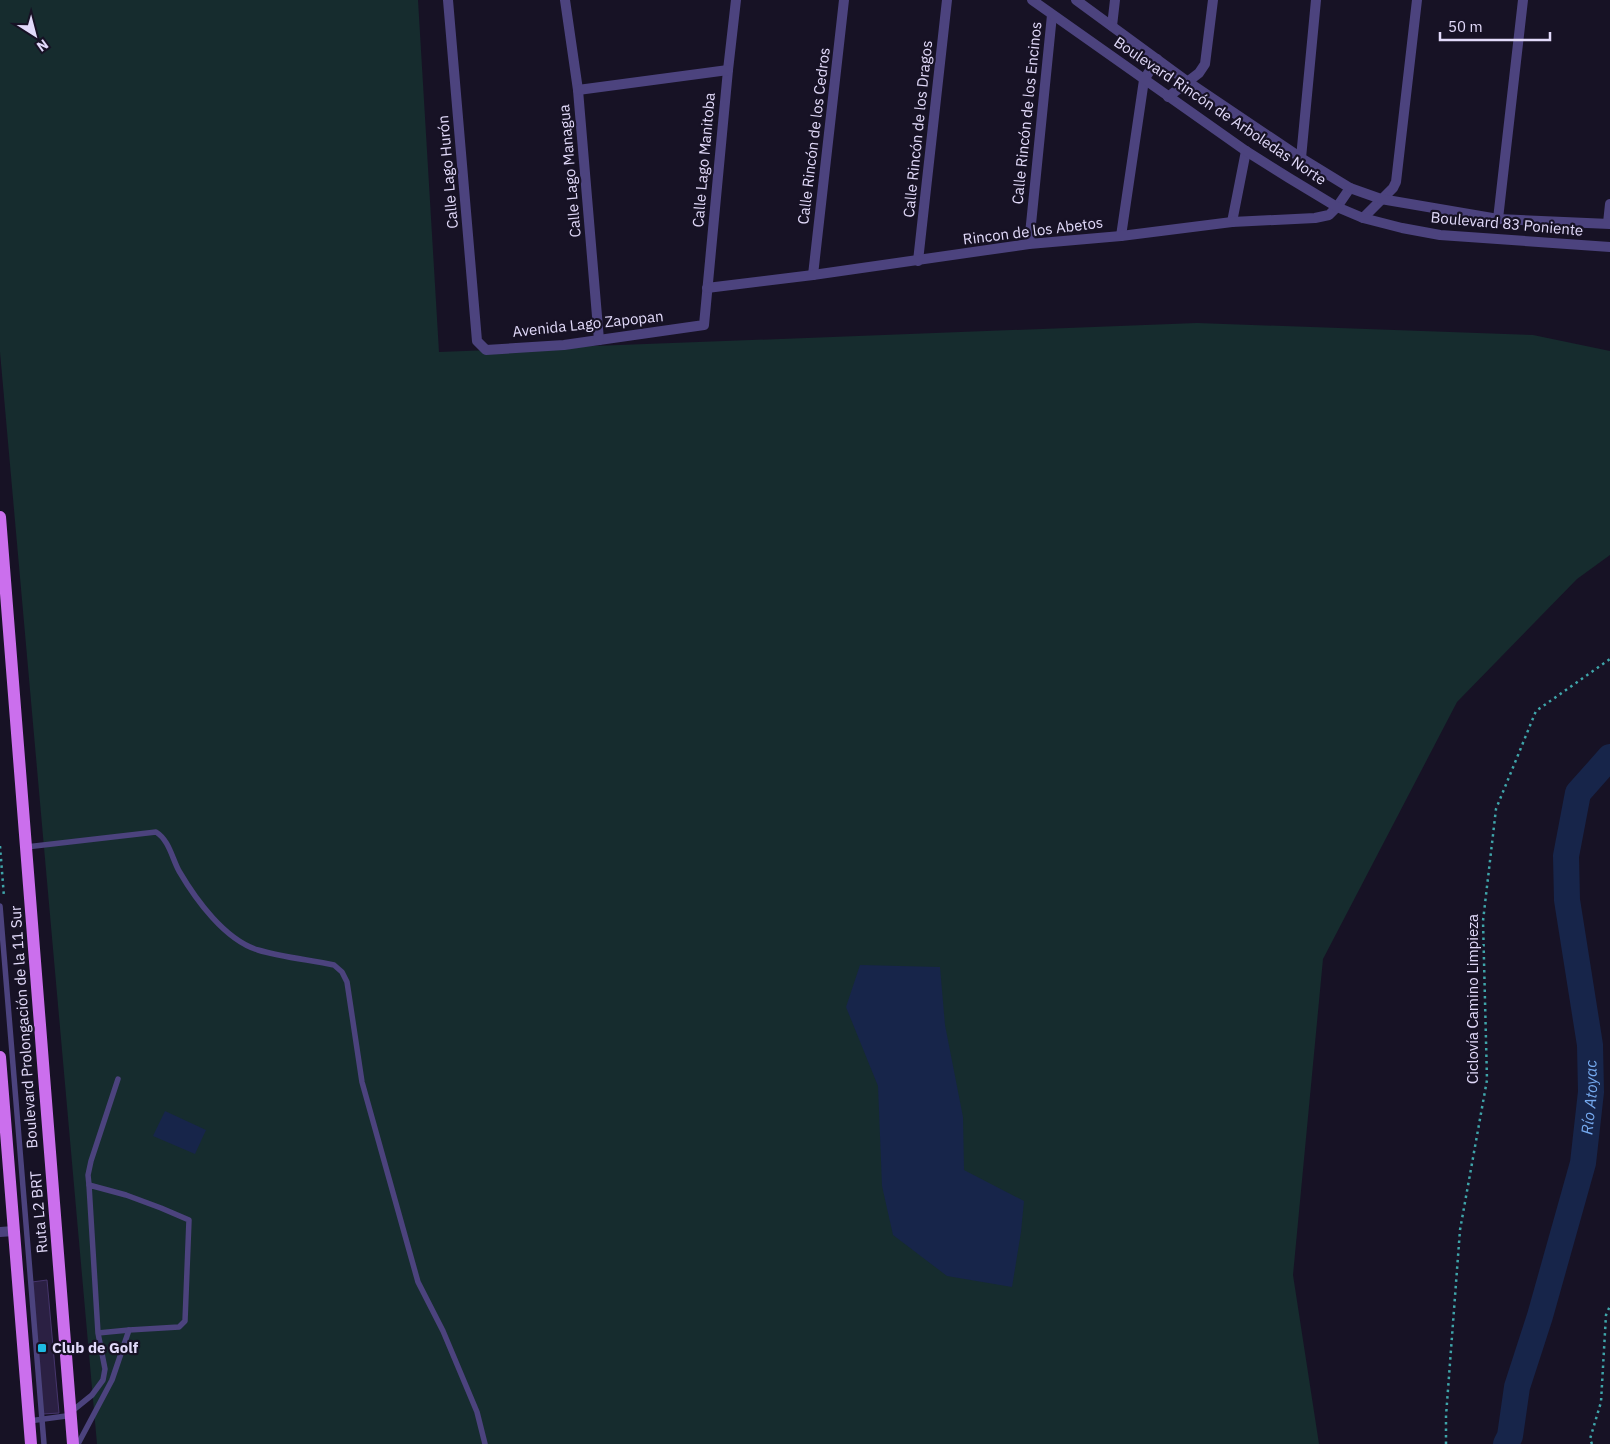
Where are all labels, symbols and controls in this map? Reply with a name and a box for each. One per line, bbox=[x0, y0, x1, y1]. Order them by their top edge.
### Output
north arrow bbox=[10, 10, 60, 60]
scale bar bbox=[1440, 10, 1550, 42]
text: 50 m bbox=[1448, 17, 1483, 36]
street label: Calle Rincón de los Encinos bbox=[1007, 21, 1046, 205]
street label: Boulevard Rincón de Arboledas Norte bbox=[1110, 32, 1330, 189]
text: N bbox=[33, 35, 52, 56]
street label: Calle Rincón de los Dragos bbox=[899, 40, 936, 218]
street label: Calle Rincón de los Cedros bbox=[793, 46, 834, 226]
street label: Calle Lago Manitoba bbox=[688, 92, 719, 228]
street label: Calle Lago Managua bbox=[554, 104, 585, 238]
street label: Calle Lago Hurón bbox=[433, 114, 462, 230]
street label: Boulevard 83 Poniente bbox=[1430, 207, 1584, 240]
street label: Rincon de los Abetos bbox=[962, 212, 1104, 249]
street label: Avenida Lago Zapopan bbox=[512, 306, 664, 341]
street label: Boulevard Prolongación de la 11 Sur bbox=[5, 904, 41, 1149]
street label: Ciclovía Camino Limpieza bbox=[1463, 914, 1482, 1084]
water label: Río Atoyac bbox=[1576, 1060, 1601, 1136]
street label: Ruta L2 BRT bbox=[25, 1170, 52, 1254]
place label: Club de Golf bbox=[52, 1338, 139, 1357]
marker: Club de Golf bbox=[36, 1342, 48, 1354]

